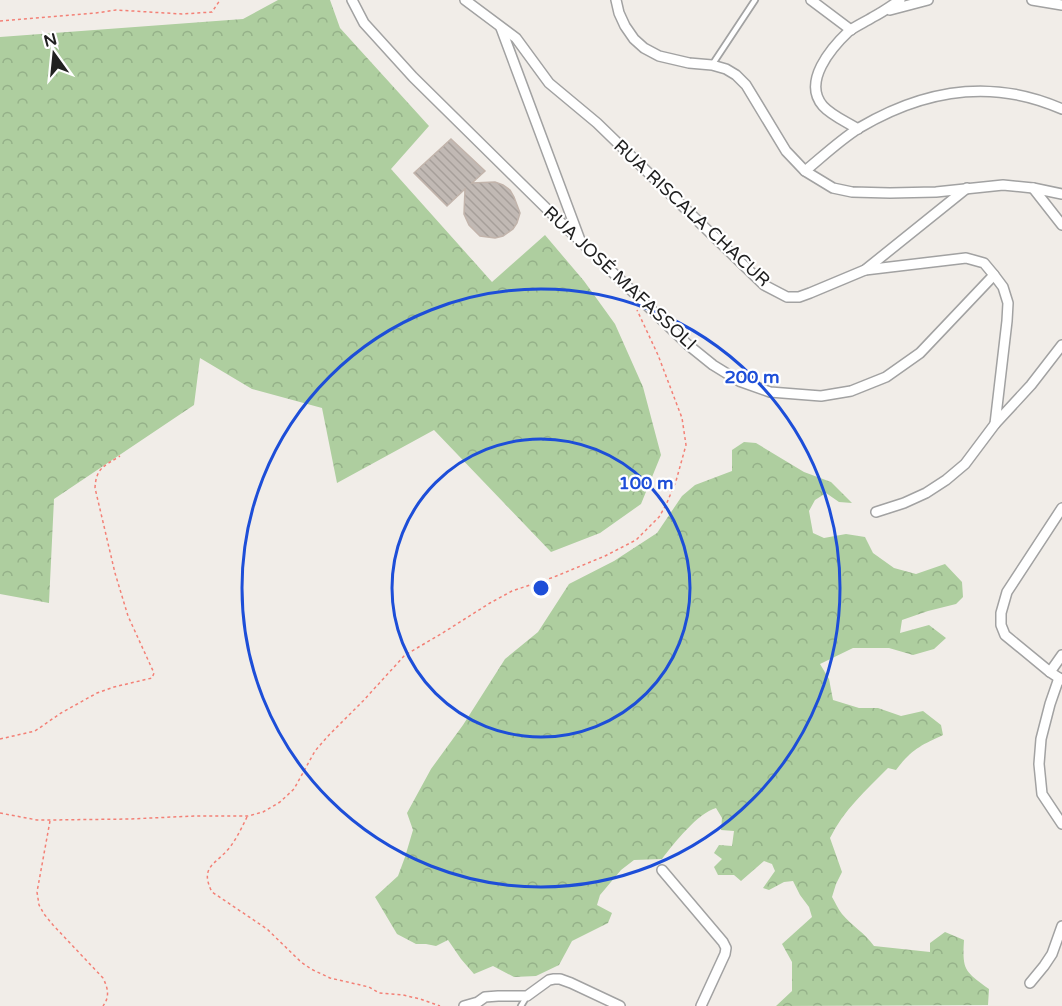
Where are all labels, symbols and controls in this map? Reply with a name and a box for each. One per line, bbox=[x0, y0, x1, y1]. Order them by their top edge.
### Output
north arrow bbox=[24, 24, 84, 84]
text: N bbox=[42, 29, 59, 52]
street label: RUA RISCALA CHACUR bbox=[609, 135, 775, 291]
street label: RUA JOSÉ MAFASSOLI bbox=[539, 201, 701, 355]
text: 200 m bbox=[724, 366, 780, 388]
text: 100 m bbox=[618, 472, 674, 494]
centre of rings bbox=[531, 578, 551, 598]

